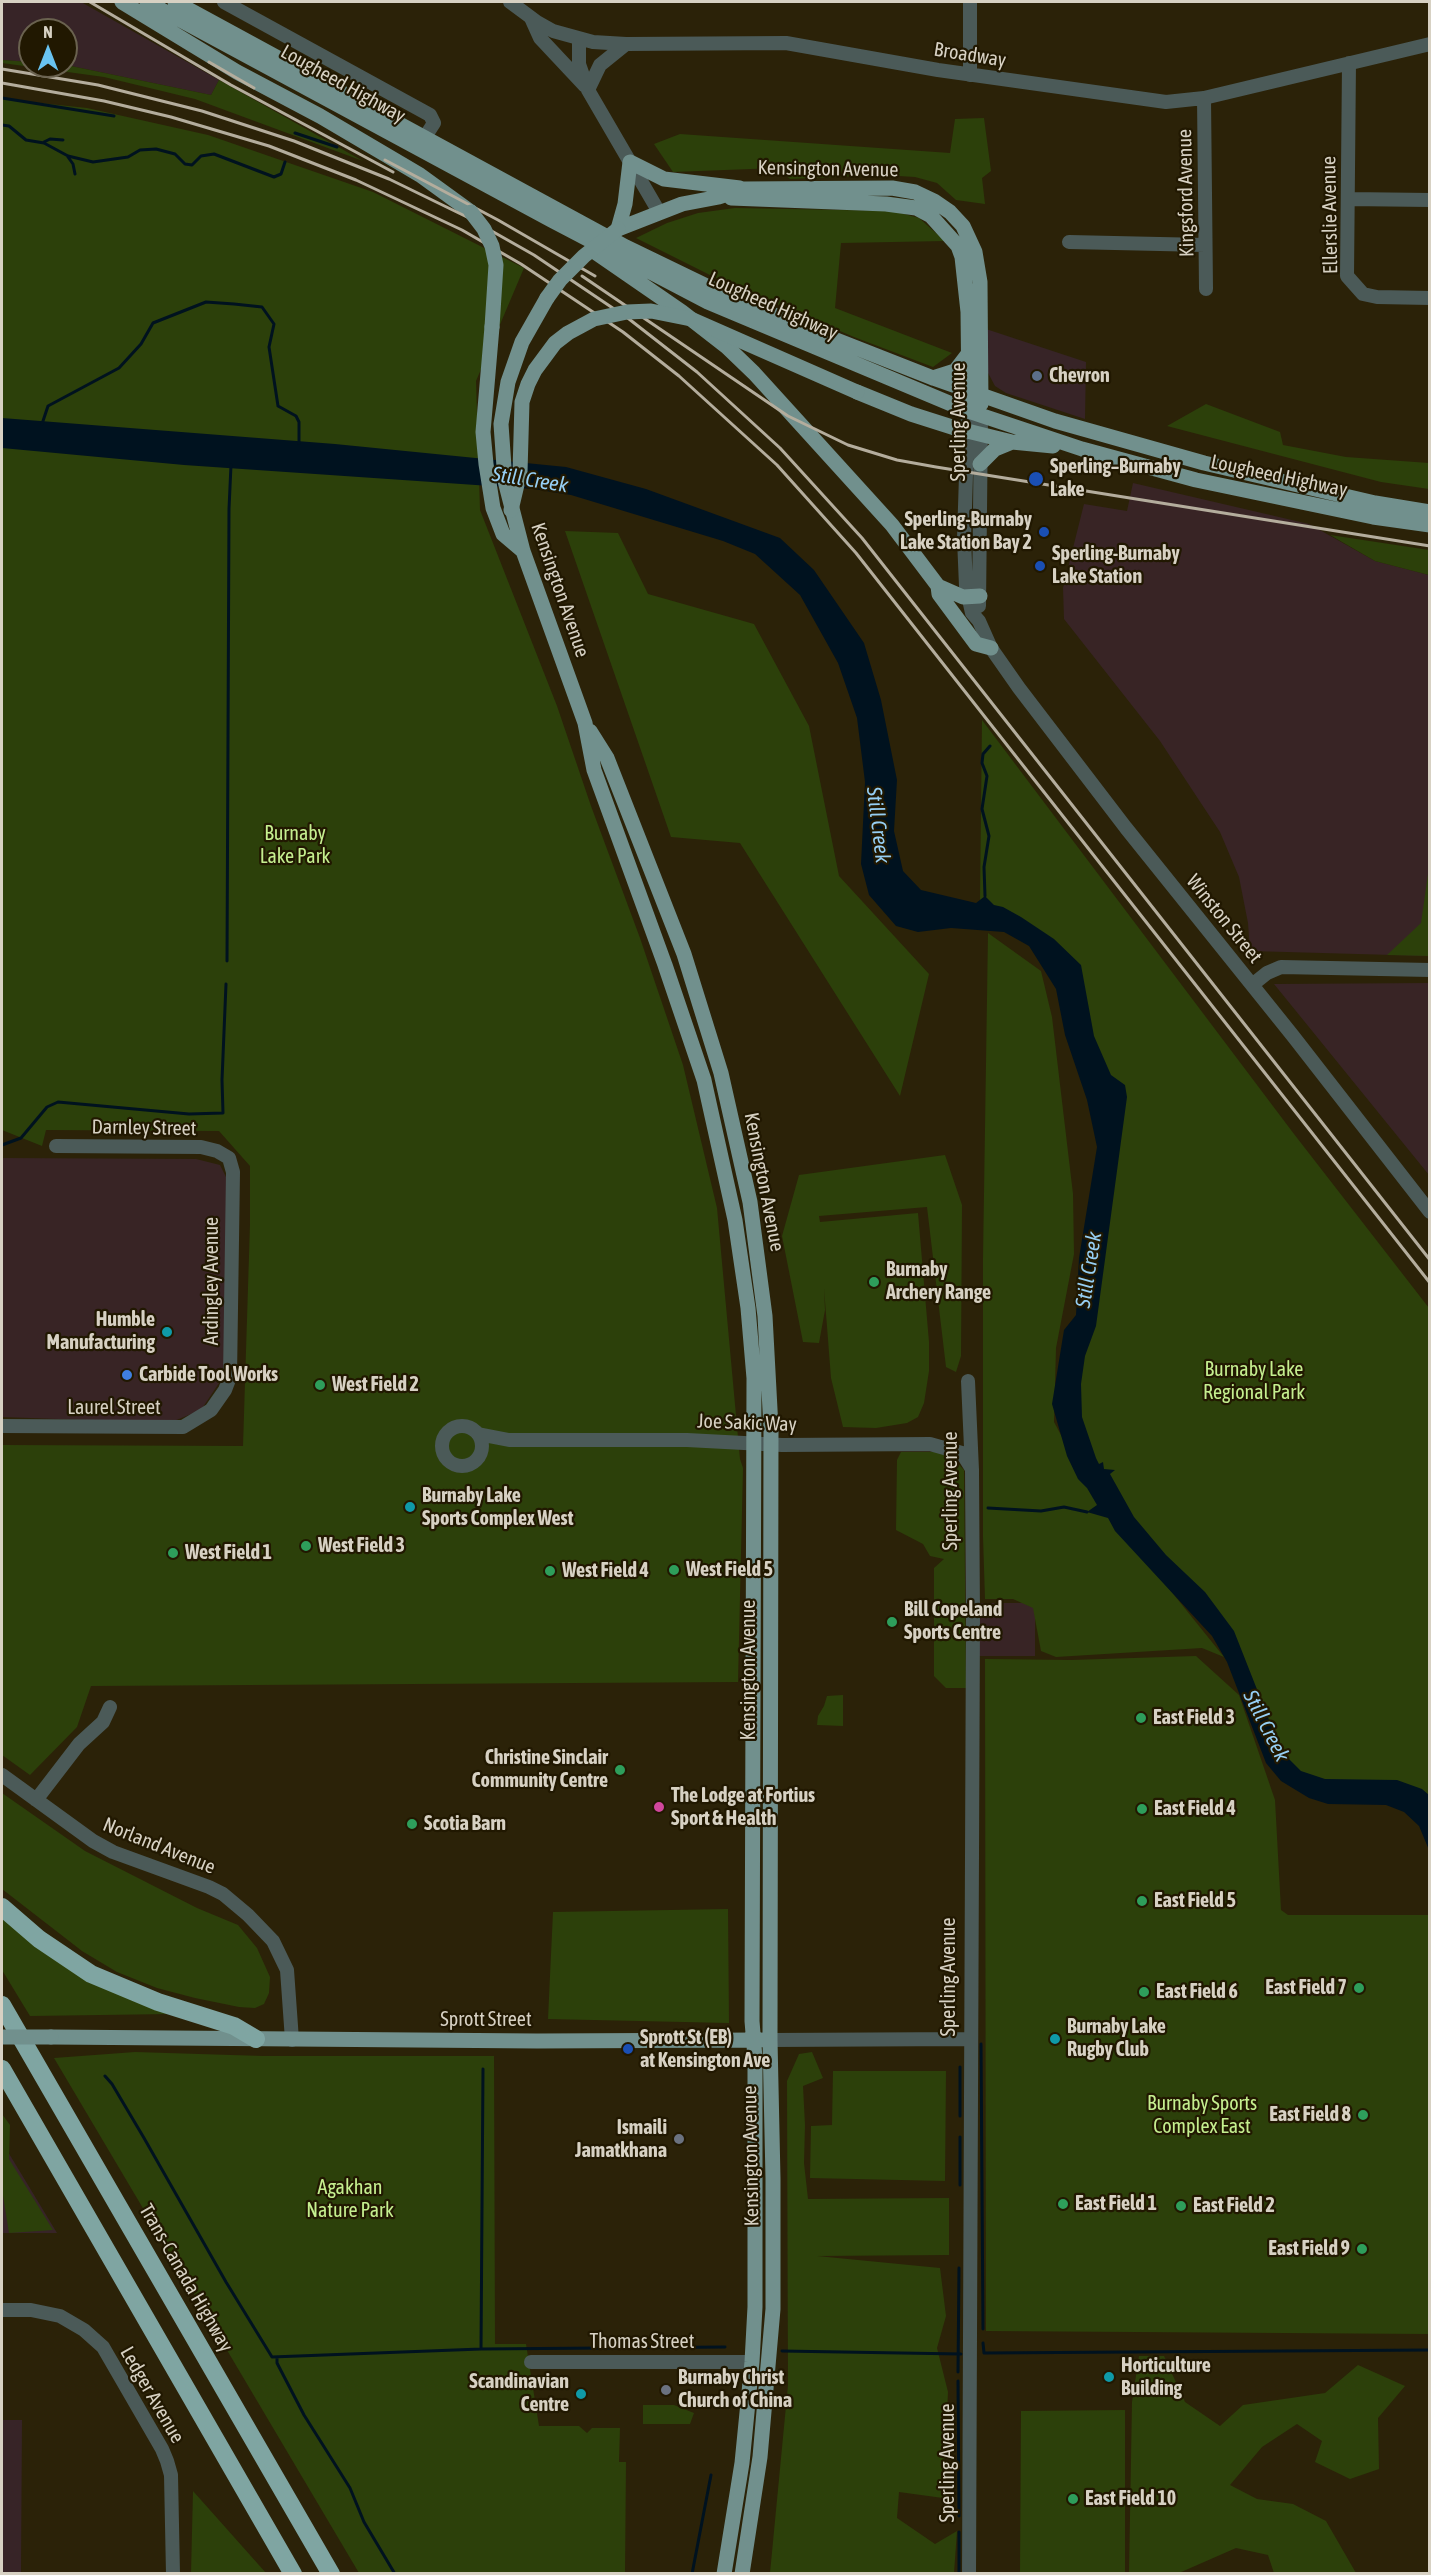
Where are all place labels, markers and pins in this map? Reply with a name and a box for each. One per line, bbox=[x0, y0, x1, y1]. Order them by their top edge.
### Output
place label: Chevron bbox=[1049, 364, 1110, 388]
marker: Chevron bbox=[1030, 369, 1044, 383]
place label: Sperling–Burnaby Lake bbox=[1050, 455, 1181, 502]
marker: Sperling–Burnaby Lake bbox=[1027, 470, 1045, 488]
place label: Sperling-Burnaby Lake Station Bay 2 bbox=[900, 508, 1032, 555]
marker: Sperling-Burnaby Lake Station Bay 2 bbox=[1037, 525, 1051, 539]
place label: Sperling-Burnaby Lake Station bbox=[1052, 542, 1180, 589]
marker: Sperling-Burnaby Lake Station bbox=[1033, 559, 1047, 573]
place label: Burnaby Archery Range bbox=[886, 1258, 991, 1305]
marker: Burnaby Archery Range bbox=[867, 1275, 881, 1289]
place label: Humble Manufacturing bbox=[47, 1308, 155, 1355]
marker: Humble Manufacturing bbox=[160, 1325, 174, 1339]
place label: Carbide Tool Works bbox=[139, 1363, 278, 1387]
marker: Carbide Tool Works bbox=[120, 1368, 134, 1382]
place label: West Field 2 bbox=[332, 1373, 419, 1397]
marker: West Field 2 bbox=[313, 1378, 327, 1392]
place label: Burnaby Lake Sports Complex West bbox=[422, 1484, 573, 1531]
marker: Burnaby Lake Sports Complex West bbox=[403, 1500, 417, 1514]
place label: West Field 3 bbox=[318, 1534, 405, 1558]
marker: West Field 3 bbox=[299, 1539, 313, 1553]
place label: West Field 1 bbox=[185, 1541, 272, 1565]
marker: West Field 1 bbox=[166, 1546, 180, 1560]
place label: West Field 5 bbox=[686, 1558, 773, 1582]
place label: West Field 4 bbox=[562, 1559, 649, 1583]
marker: West Field 5 bbox=[667, 1563, 681, 1577]
marker: West Field 4 bbox=[543, 1564, 557, 1578]
place label: Bill Copeland Sports Centre bbox=[904, 1598, 1002, 1645]
marker: Bill Copeland Sports Centre bbox=[885, 1615, 899, 1629]
place label: East Field 3 bbox=[1153, 1706, 1235, 1730]
marker: East Field 3 bbox=[1134, 1711, 1148, 1725]
place label: Christine Sinclair Community Centre bbox=[472, 1746, 608, 1793]
marker: Christine Sinclair Community Centre bbox=[613, 1763, 627, 1777]
place label: The Lodge at Fortius Sport & Health bbox=[671, 1784, 815, 1831]
place label: East Field 4 bbox=[1154, 1797, 1236, 1821]
marker: The Lodge at Fortius Sport & Health bbox=[652, 1800, 666, 1814]
marker: East Field 4 bbox=[1135, 1802, 1149, 1816]
place label: Scotia Barn bbox=[424, 1812, 506, 1836]
marker: Scotia Barn bbox=[405, 1817, 419, 1831]
place label: East Field 5 bbox=[1154, 1889, 1236, 1913]
marker: East Field 5 bbox=[1135, 1894, 1149, 1908]
place label: East Field 7 bbox=[1265, 1976, 1347, 2000]
place label: East Field 6 bbox=[1156, 1980, 1238, 2004]
marker: East Field 7 bbox=[1352, 1981, 1366, 1995]
marker: East Field 6 bbox=[1137, 1985, 1151, 1999]
place label: Burnaby Lake Rugby Club bbox=[1067, 2015, 1166, 2062]
place label: Sprott St (EB) at Kensington Ave bbox=[640, 2026, 770, 2073]
marker: Burnaby Lake Rugby Club bbox=[1048, 2032, 1062, 2046]
marker: Sprott St (EB) at Kensington Ave bbox=[621, 2042, 635, 2056]
place label: East Field 8 bbox=[1269, 2103, 1351, 2127]
marker: East Field 8 bbox=[1356, 2108, 1370, 2122]
place label: Ismaili Jamatkhana bbox=[575, 2116, 667, 2163]
marker: Ismaili Jamatkhana bbox=[672, 2132, 686, 2146]
place label: East Field 1 bbox=[1075, 2192, 1157, 2216]
place label: East Field 2 bbox=[1193, 2194, 1275, 2218]
marker: East Field 1 bbox=[1056, 2197, 1070, 2211]
marker: East Field 2 bbox=[1174, 2199, 1188, 2213]
place label: East Field 9 bbox=[1268, 2237, 1350, 2261]
marker: East Field 9 bbox=[1355, 2242, 1369, 2256]
place label: Horticulture Building bbox=[1121, 2354, 1211, 2401]
place label: Burnaby Christ Church of China bbox=[678, 2366, 792, 2413]
place label: Scandinavian Centre bbox=[469, 2370, 569, 2417]
marker: Horticulture Building bbox=[1102, 2370, 1116, 2384]
marker: Burnaby Christ Church of China bbox=[659, 2383, 673, 2397]
marker: Scandinavian Centre bbox=[574, 2387, 588, 2401]
place label: East Field 10 bbox=[1085, 2487, 1176, 2511]
marker: East Field 10 bbox=[1066, 2492, 1080, 2506]

